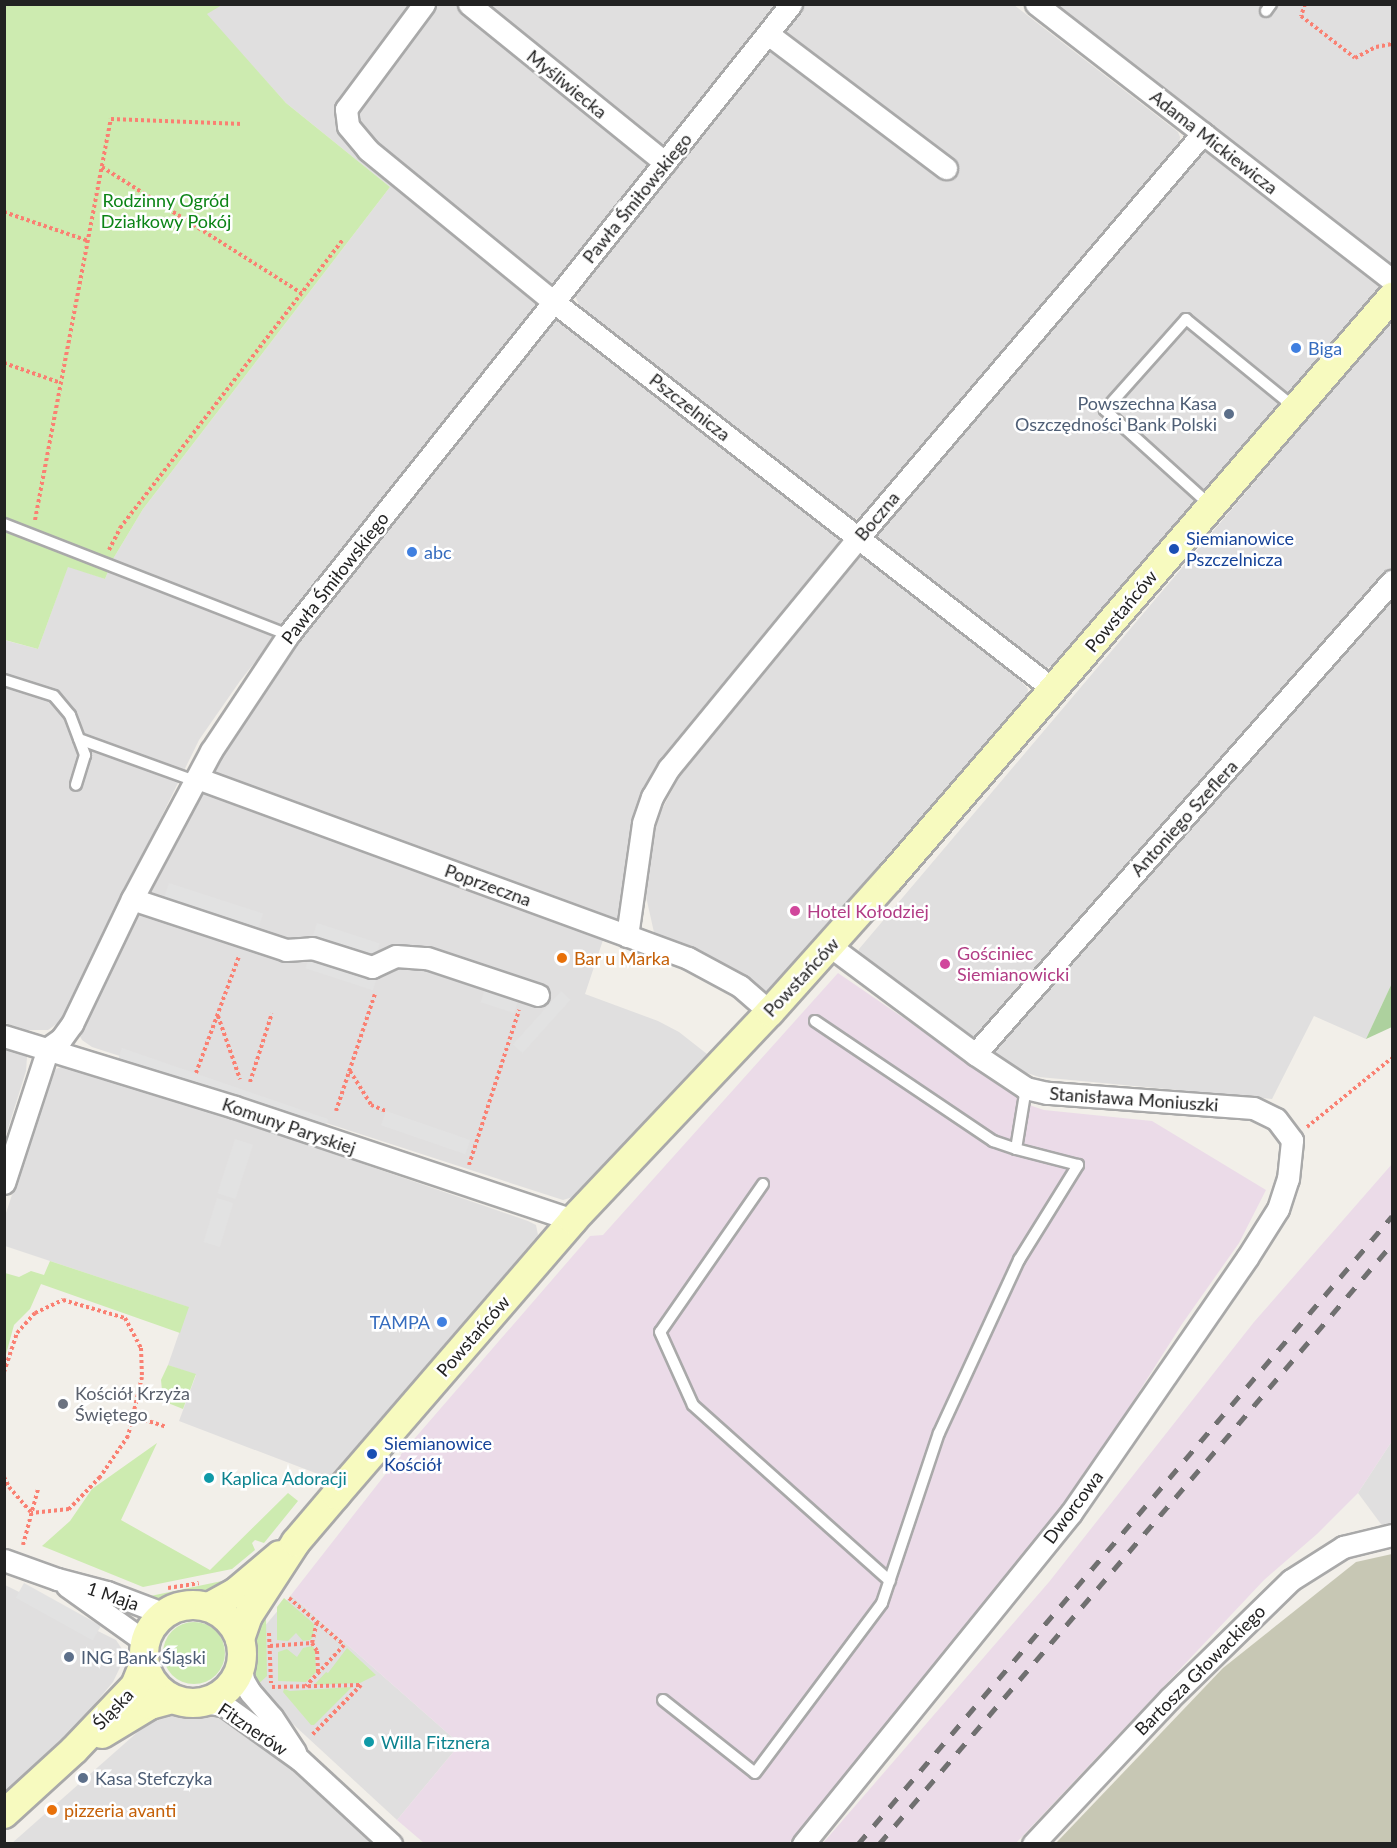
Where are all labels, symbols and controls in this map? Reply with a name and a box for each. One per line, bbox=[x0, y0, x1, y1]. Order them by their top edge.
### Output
street label: Myśliwiecka bbox=[523, 45, 611, 123]
street label: Adama Mickiewicza bbox=[1146, 86, 1282, 198]
street label: Pawła Śmiłowskiego bbox=[578, 129, 696, 267]
park label: Rodzinny Ogród Działkowy Pokój bbox=[101, 190, 231, 232]
place label: Biga bbox=[1308, 337, 1342, 359]
marker: Biga bbox=[1289, 341, 1303, 355]
street label: Pszczelnicza bbox=[645, 369, 735, 445]
place label: Powszechna Kasa Oszczędności Bank Polski bbox=[1015, 393, 1217, 436]
marker: Powszechna Kasa Oszczędności Bank Polski bbox=[1222, 407, 1236, 421]
street label: Boczna bbox=[850, 487, 904, 545]
street label: Pawła Śmiłowskiego bbox=[277, 508, 393, 648]
place label: Siemianowice Pszczelnicza bbox=[1186, 528, 1294, 570]
place label: abc bbox=[424, 541, 452, 563]
marker: Siemianowice Pszczelnicza bbox=[1167, 542, 1181, 556]
marker: abc bbox=[405, 545, 419, 559]
street label: Powstańców bbox=[1080, 566, 1162, 656]
street label: Antoniego Szeflera bbox=[1126, 755, 1242, 881]
street label: Poprzeczna bbox=[442, 859, 534, 911]
place label: Hotel Kołodziej bbox=[807, 900, 929, 922]
marker: Hotel Kołodziej bbox=[788, 904, 802, 918]
street label: Powstańców bbox=[759, 933, 843, 1021]
place label: Gościniec Siemianowicki bbox=[957, 943, 1069, 986]
place label: Bar u Marka bbox=[574, 947, 670, 969]
marker: Bar u Marka bbox=[555, 951, 569, 965]
marker: Gościniec Siemianowicki bbox=[938, 957, 952, 971]
street label: Stanisława Moniuszki bbox=[1049, 1082, 1219, 1116]
street label: Komuny Paryskiej bbox=[219, 1093, 359, 1159]
street label: Powstańców bbox=[432, 1291, 514, 1381]
place label: TAMPA bbox=[370, 1311, 430, 1333]
marker: TAMPA bbox=[435, 1315, 449, 1329]
place label: Kościół Krzyża Świętego bbox=[75, 1383, 190, 1426]
marker: Kościół Krzyża Świętego bbox=[56, 1397, 70, 1411]
place label: Siemianowice Kościół bbox=[384, 1433, 492, 1476]
marker: Siemianowice Kościół bbox=[365, 1447, 379, 1461]
street label: Dworcowa bbox=[1039, 1466, 1107, 1548]
place label: Kaplica Adoracji bbox=[221, 1467, 347, 1489]
marker: Kaplica Adoracji bbox=[202, 1471, 216, 1485]
street label: 1 Maja bbox=[84, 1577, 142, 1615]
street label: Bartosza Głowackiego bbox=[1130, 1600, 1270, 1740]
place label: ING Bank Śląski bbox=[81, 1646, 206, 1668]
marker: ING Bank Śląski bbox=[62, 1650, 76, 1664]
street label: Śląska bbox=[88, 1684, 138, 1734]
street label: Fitznerów bbox=[214, 1698, 292, 1760]
place label: Willa Fitznera bbox=[381, 1731, 490, 1753]
marker: Willa Fitznera bbox=[362, 1735, 376, 1749]
place label: Kasa Stefczyka bbox=[95, 1767, 212, 1789]
marker: Kasa Stefczyka bbox=[76, 1771, 90, 1785]
place label: pizzeria avanti bbox=[64, 1799, 176, 1821]
marker: pizzeria avanti bbox=[45, 1803, 59, 1817]

